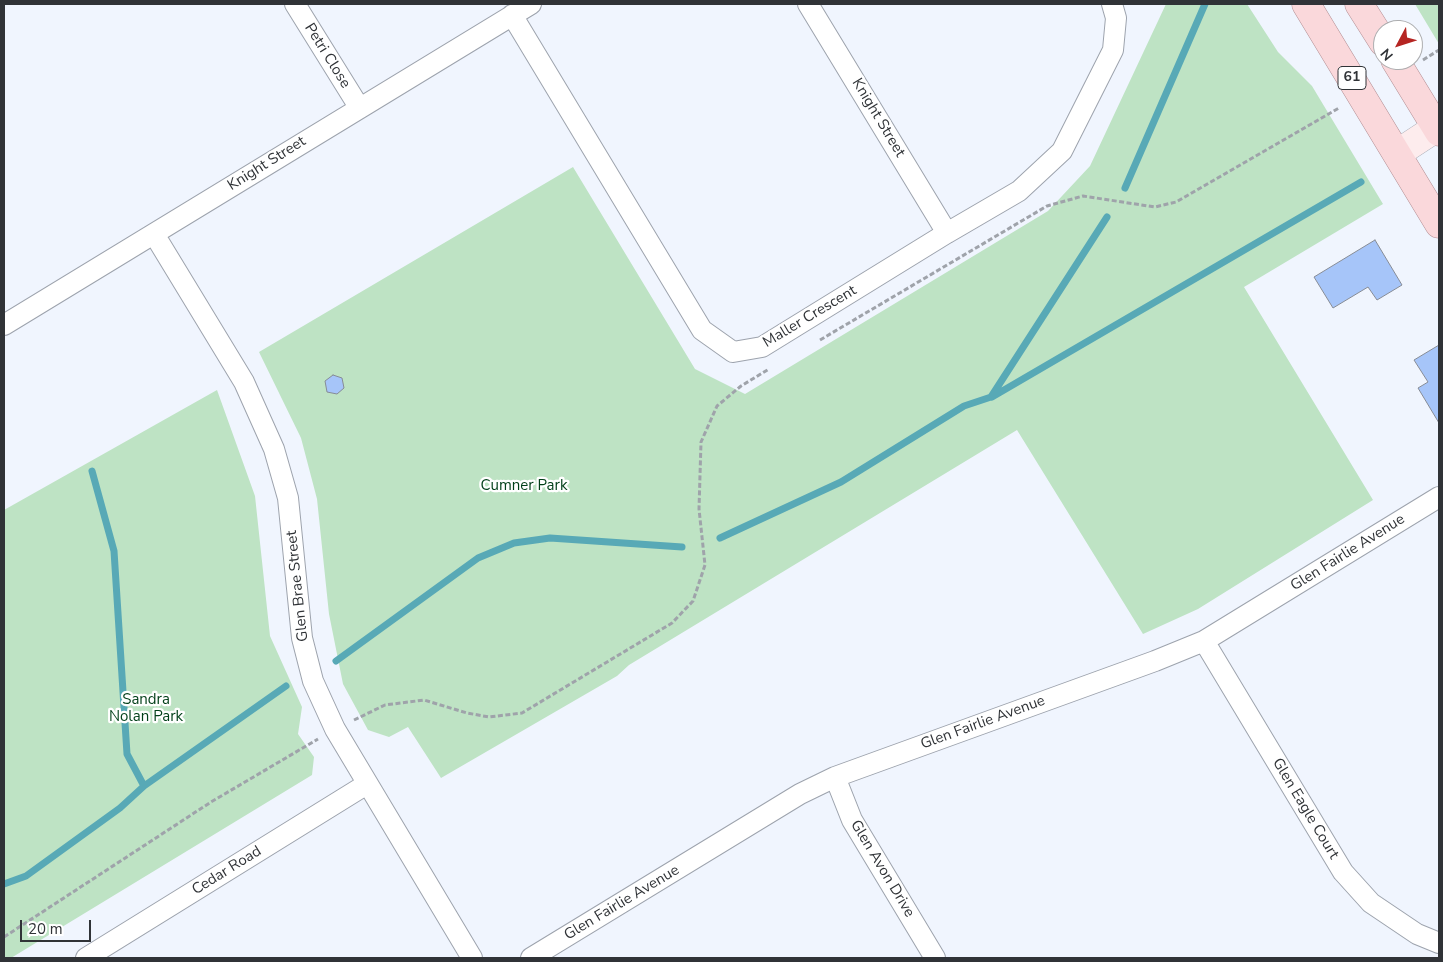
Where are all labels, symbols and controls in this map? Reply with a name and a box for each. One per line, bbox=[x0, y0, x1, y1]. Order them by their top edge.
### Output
street label: Petri Close bbox=[300, 20, 354, 92]
north arrow bbox=[1373, 20, 1423, 70]
text: N bbox=[1376, 44, 1398, 64]
road number: 61 bbox=[1338, 66, 1366, 90]
street label: Knight Street bbox=[847, 75, 909, 161]
street label: Knight Street bbox=[225, 133, 309, 195]
street label: Maller Crescent bbox=[760, 282, 860, 352]
park label: Cumner Park bbox=[481, 477, 567, 495]
street label: Glen Fairlie Avenue bbox=[1288, 511, 1408, 595]
street label: Glen Brae Street bbox=[283, 529, 313, 643]
park label: Sandra Nolan Park bbox=[109, 691, 183, 726]
street label: Glen Fairlie Avenue bbox=[918, 692, 1048, 754]
street label: Glen Eagle Court bbox=[1268, 755, 1342, 863]
street label: Glen Avon Drive bbox=[846, 817, 918, 921]
street label: Cedar Road bbox=[189, 843, 265, 899]
street label: Glen Fairlie Avenue bbox=[561, 862, 683, 944]
scale bar bbox=[22, 910, 94, 942]
text: 20 m bbox=[28, 919, 63, 939]

